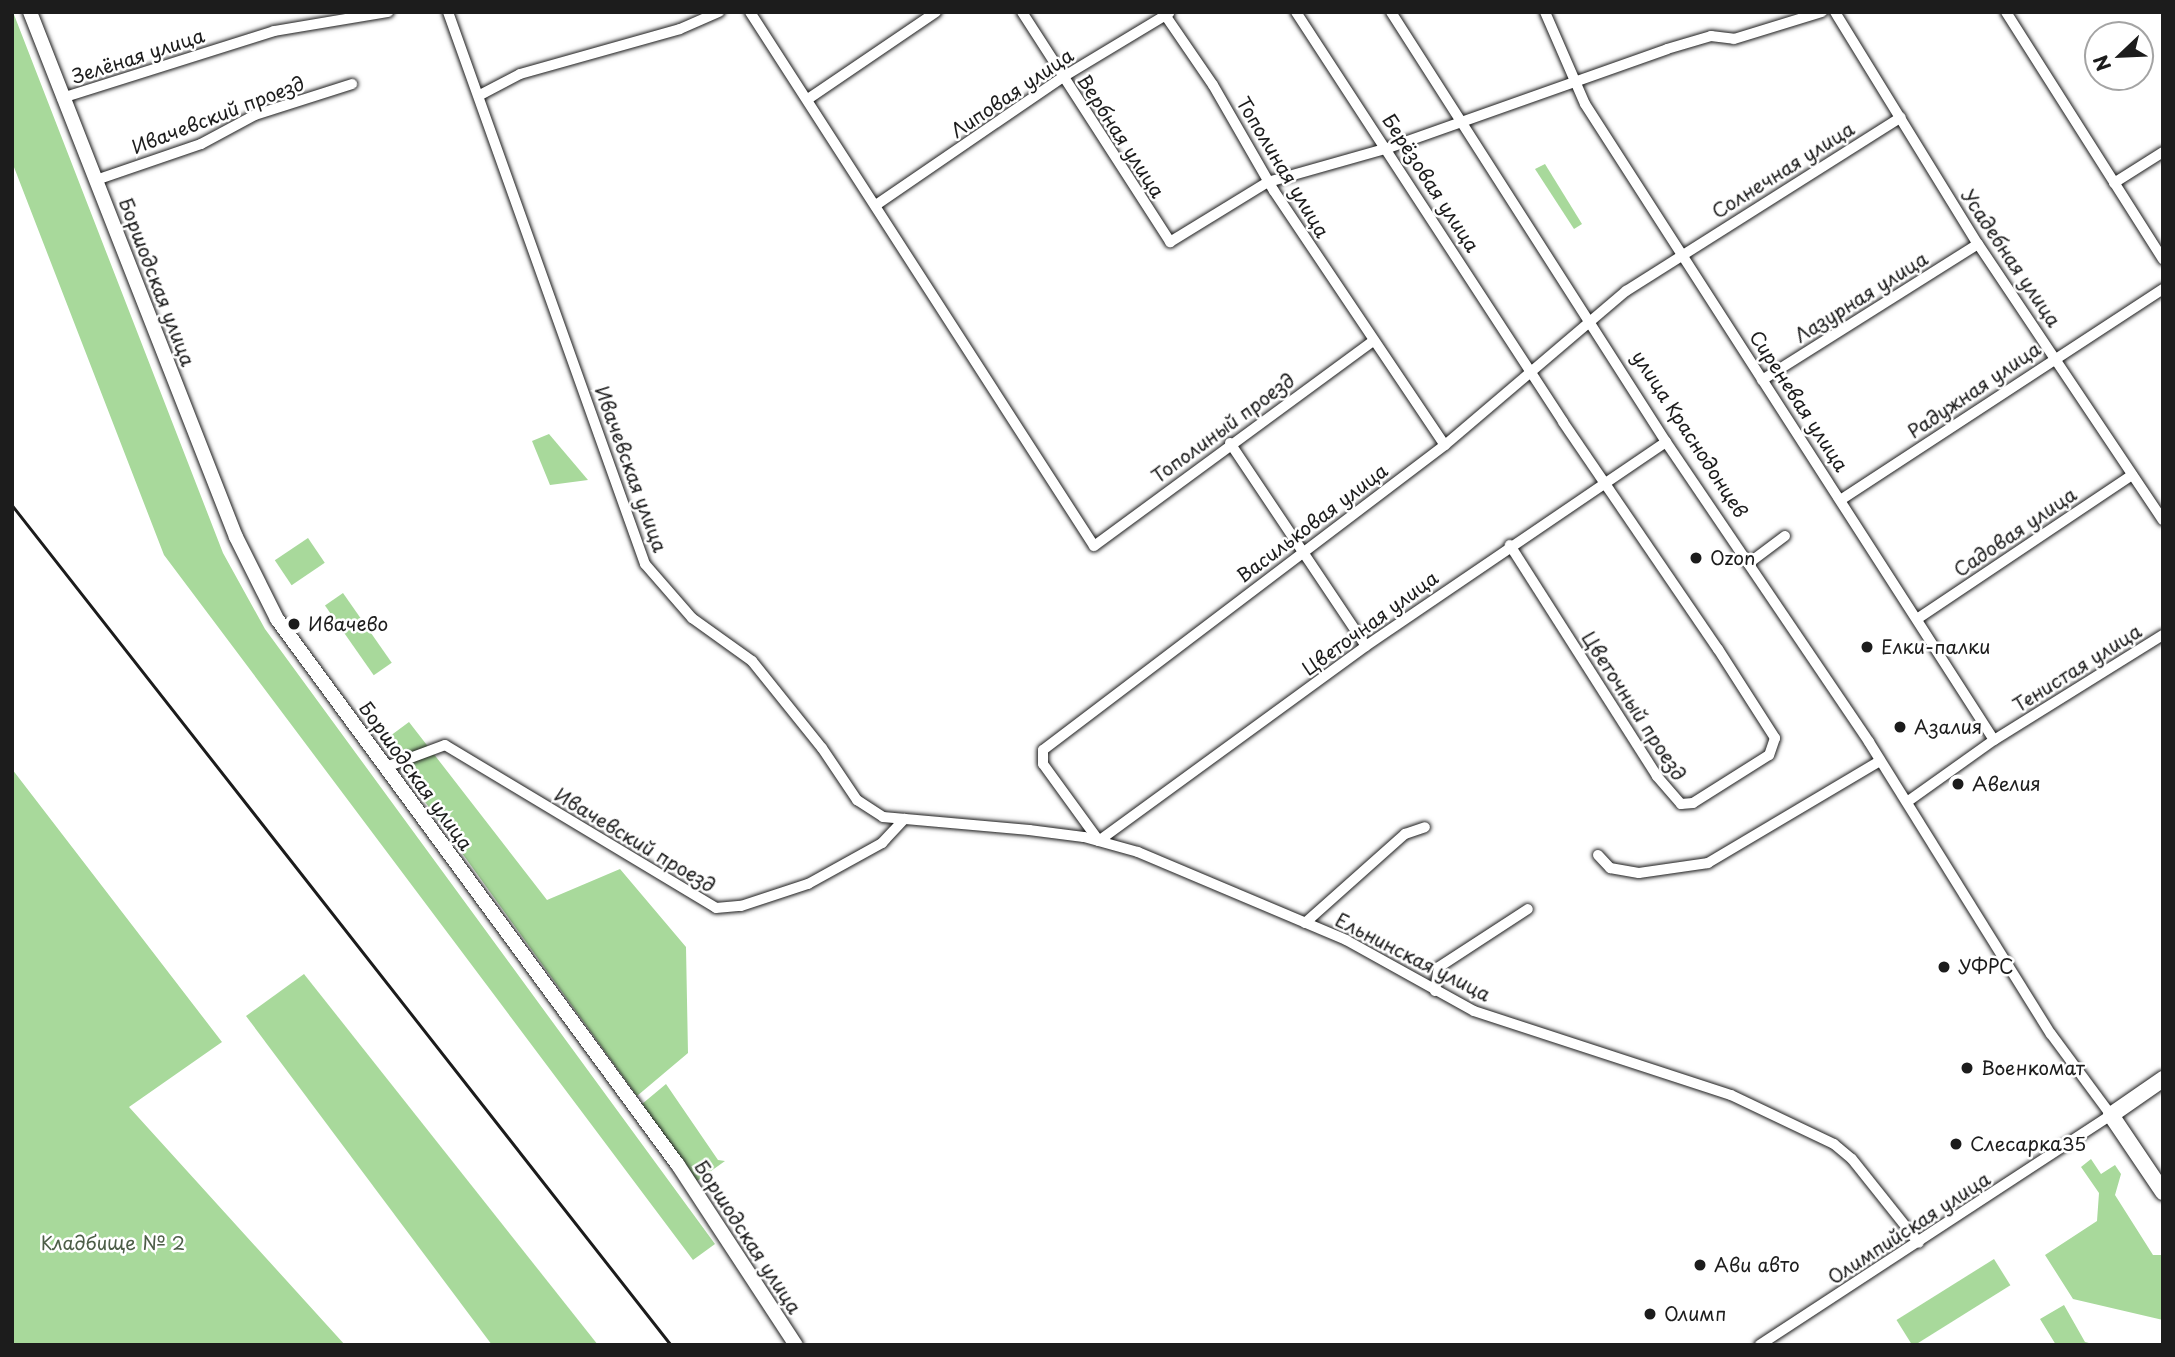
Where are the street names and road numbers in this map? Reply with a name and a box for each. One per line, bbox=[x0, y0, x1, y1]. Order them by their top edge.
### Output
street label: Зелёная улица bbox=[68, 24, 208, 88]
street label: Липовая улица bbox=[946, 44, 1078, 142]
street label: Вербная улица bbox=[1072, 70, 1170, 202]
street label: Ивачевский проезд bbox=[128, 72, 308, 158]
street label: Тополиная улица bbox=[1232, 92, 1334, 242]
street label: Берёзовая улица bbox=[1378, 110, 1484, 256]
street label: Солнечная улица bbox=[1707, 117, 1859, 223]
street label: Усадебная улица bbox=[1956, 184, 2066, 332]
street label: Боршодская улица bbox=[114, 194, 200, 370]
street label: Лазурная улица bbox=[1790, 247, 1932, 347]
street label: Сиреневая улица bbox=[1745, 326, 1853, 476]
street label: Радужная улица bbox=[1903, 337, 2045, 443]
street label: улица Краснодонцев bbox=[1627, 346, 1753, 522]
street label: Тополиный проезд bbox=[1147, 368, 1299, 488]
street label: Ивачевская улица bbox=[590, 382, 672, 556]
street label: Васильковая улица bbox=[1232, 459, 1392, 587]
street label: Садовая улица bbox=[1949, 482, 2081, 582]
street label: Цветочная улица bbox=[1297, 566, 1443, 680]
street label: Тенистая улица bbox=[2009, 619, 2145, 717]
street label: Цветочный проезд bbox=[1577, 627, 1691, 785]
street label: Боршодская улица bbox=[354, 697, 478, 855]
street label: Ивачевский проезд bbox=[551, 783, 719, 897]
street label: Ельнинская улица bbox=[1331, 908, 1495, 1006]
street label: Боршодская улица bbox=[690, 1156, 806, 1318]
street label: Олимпийская улица bbox=[1823, 1167, 1995, 1289]

